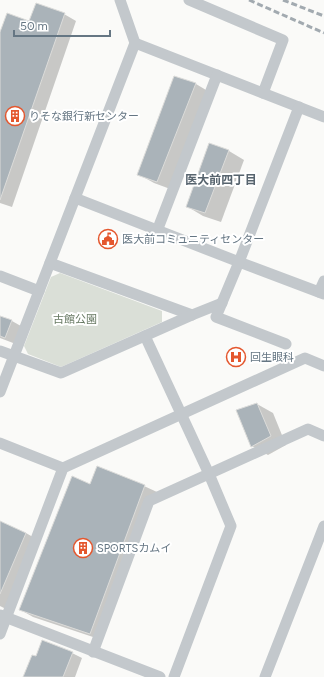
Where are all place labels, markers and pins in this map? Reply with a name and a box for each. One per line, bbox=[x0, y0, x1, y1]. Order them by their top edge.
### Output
building icon: りそな銀行新センター bbox=[4, 105, 26, 127]
place label: りそな銀行新センター bbox=[29, 110, 139, 123]
public building icon: 医大前コミュニティセンター bbox=[97, 228, 119, 250]
place label: 医大前コミュニティセンター bbox=[122, 233, 264, 246]
hospital icon: 回生眼科 bbox=[225, 346, 247, 368]
place label: 回生眼科 bbox=[250, 351, 294, 364]
building icon: SPORTSカムイ bbox=[72, 537, 94, 559]
place label: SPORTSカムイ bbox=[97, 542, 171, 555]

